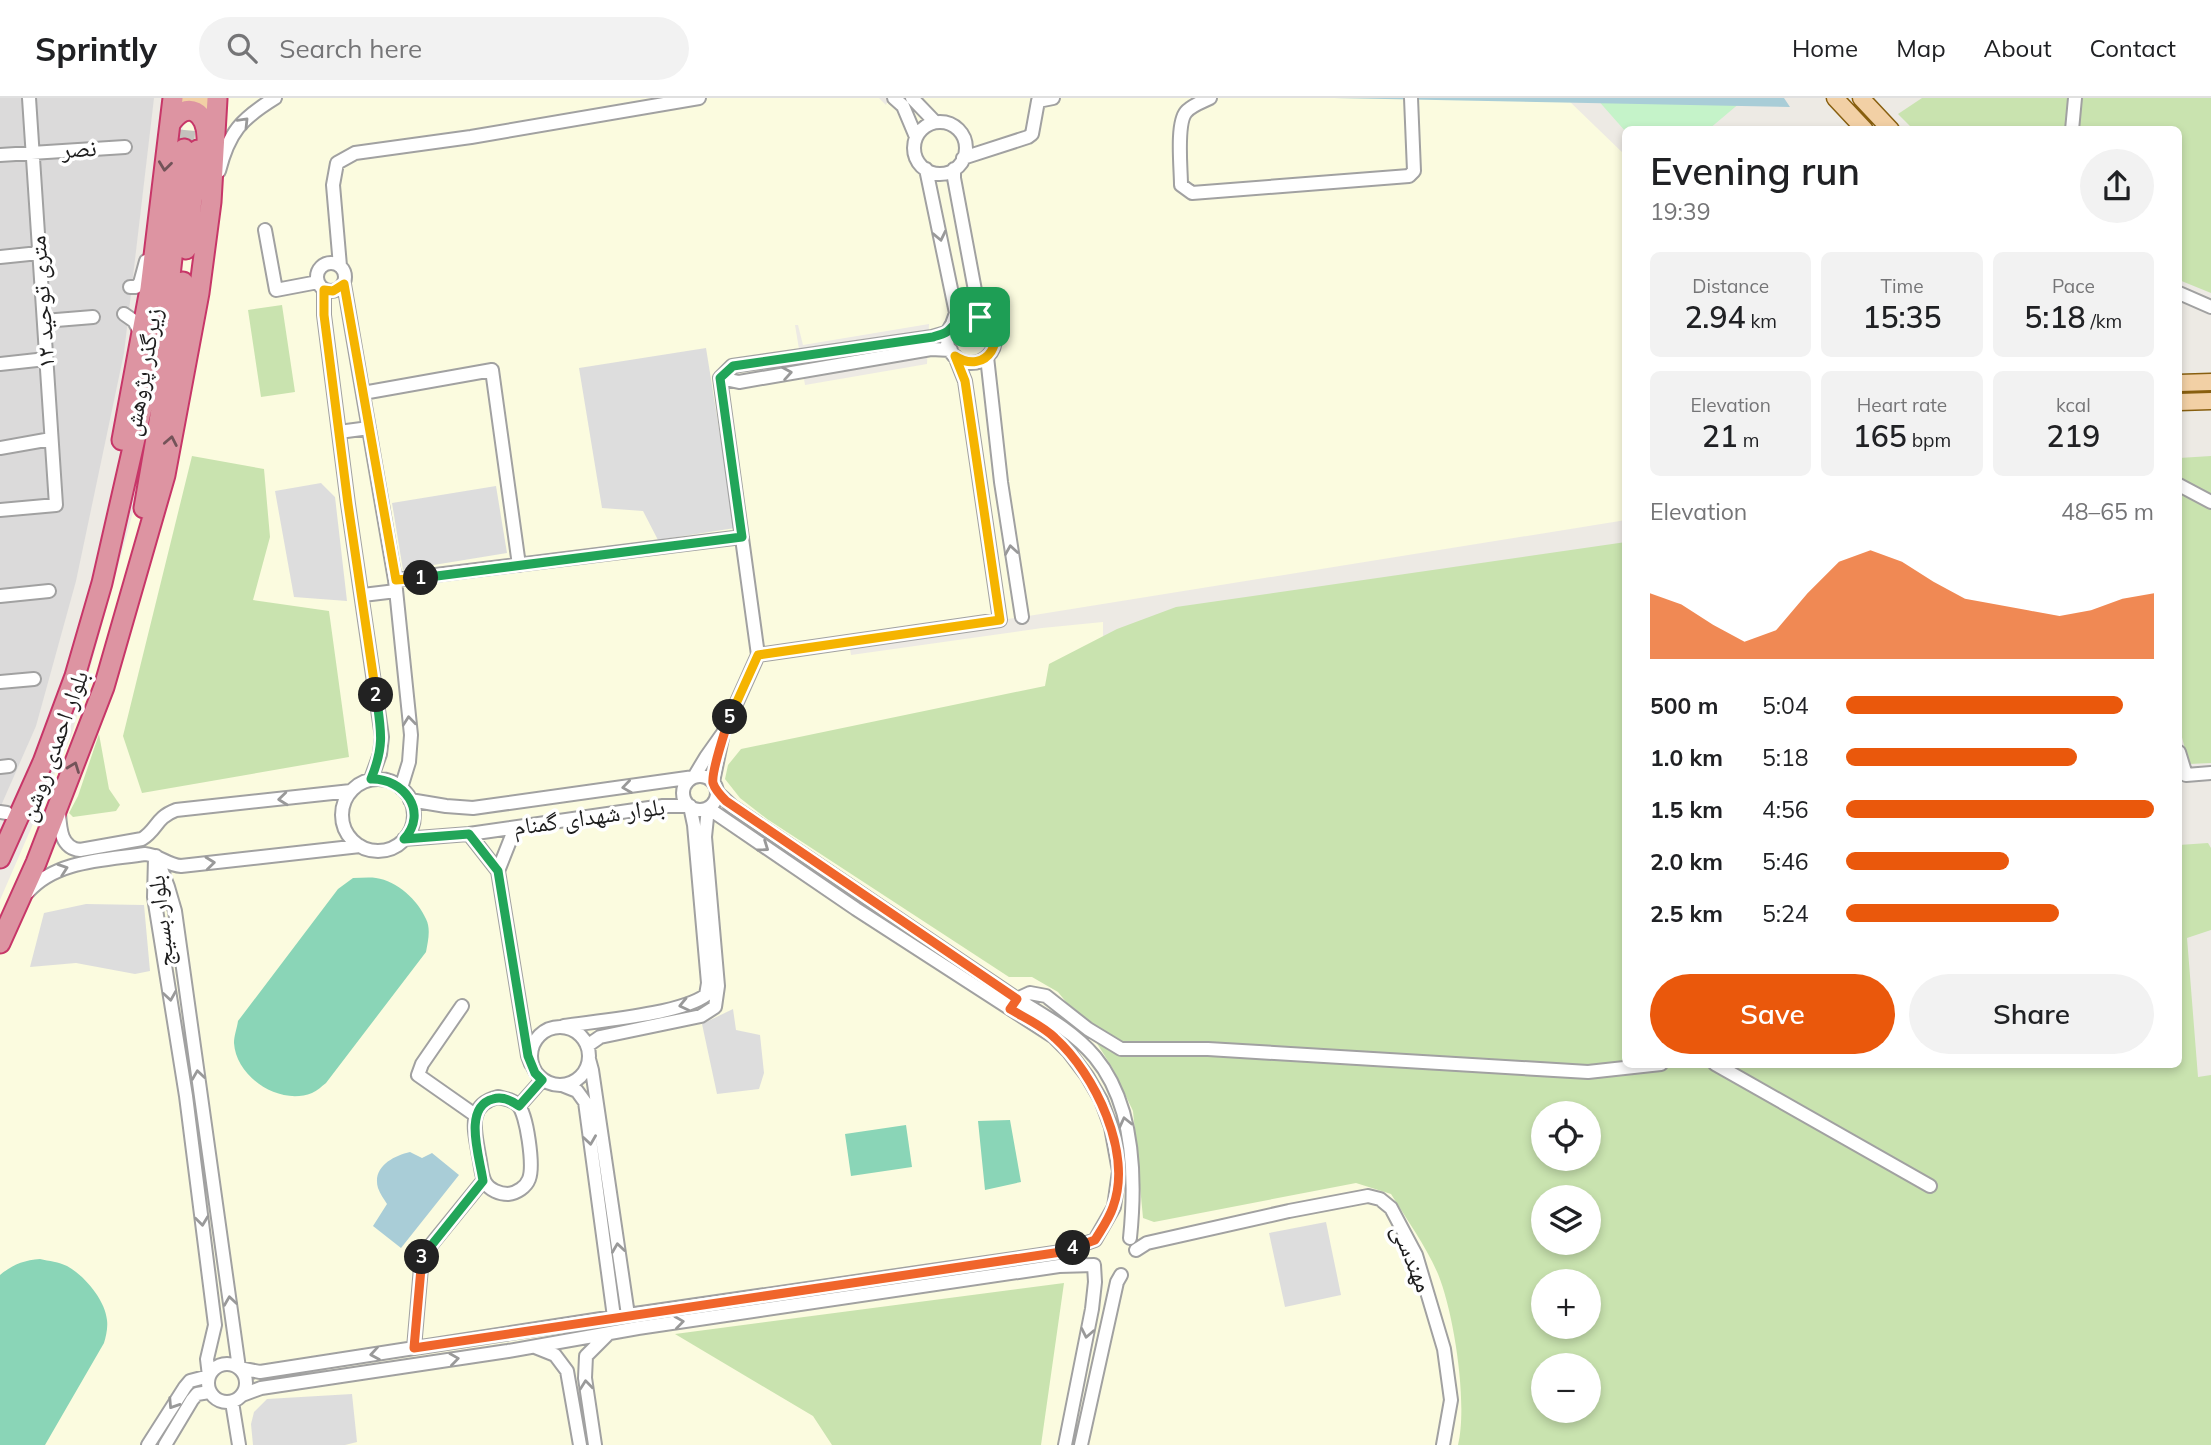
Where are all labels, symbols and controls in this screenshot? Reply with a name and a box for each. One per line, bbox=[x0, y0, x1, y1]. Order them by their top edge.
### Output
search box bbox=[199, 17, 689, 80]
text: Sprintly bbox=[35, 28, 157, 69]
icon: search bbox=[223, 29, 261, 67]
text: Search here bbox=[279, 32, 422, 65]
text: Home bbox=[1792, 33, 1858, 63]
text: Map bbox=[1896, 33, 1946, 63]
text: About bbox=[1984, 33, 2052, 63]
text: Contact bbox=[2090, 33, 2176, 63]
one-way arrow bbox=[236, 117, 248, 130]
street label: نصر bbox=[59, 132, 97, 164]
text: Evening run bbox=[1650, 147, 1860, 195]
button: share bbox=[2080, 149, 2154, 223]
one-way arrow bbox=[158, 160, 173, 172]
text: 19:39 bbox=[1650, 197, 1710, 226]
one-way arrow bbox=[931, 230, 946, 242]
street label: ۱۲ متری توحید bbox=[21, 235, 61, 369]
text: Distance bbox=[1692, 274, 1769, 298]
text: Time bbox=[1880, 274, 1924, 298]
text: Pace bbox=[2052, 274, 2095, 298]
pin bbox=[950, 287, 1010, 347]
icon: arrive bbox=[961, 298, 999, 336]
text: 2.94 bbox=[1684, 298, 1746, 336]
text: 15:35 bbox=[1862, 298, 1942, 336]
text: 5:18 bbox=[2024, 298, 2085, 336]
street label: زیرگذر پژوهش bbox=[116, 305, 168, 438]
text: km bbox=[1746, 309, 1777, 333]
text: /km bbox=[2085, 309, 2122, 333]
one-way arrow bbox=[781, 366, 793, 381]
text: Elevation bbox=[1690, 393, 1771, 417]
text: Heart rate bbox=[1857, 393, 1947, 417]
text: kcal bbox=[2056, 393, 2091, 417]
text: 21 bbox=[1702, 417, 1738, 455]
text: 165 bbox=[1853, 417, 1907, 455]
text: 219 bbox=[2046, 417, 2100, 455]
text: m bbox=[1738, 428, 1759, 452]
text: bpm bbox=[1907, 428, 1951, 452]
one-way arrow bbox=[163, 435, 178, 447]
text: Elevation bbox=[1650, 497, 1747, 526]
text: 48–65 m bbox=[2061, 497, 2154, 526]
one-way arrow bbox=[1004, 544, 1019, 555]
pin: 1 bbox=[404, 560, 438, 596]
text: 1 bbox=[415, 565, 426, 589]
street label: بلوار احمدی روشن bbox=[12, 666, 94, 825]
pin: 2 bbox=[358, 678, 394, 712]
text: 2 bbox=[370, 682, 381, 706]
text: 500 m bbox=[1650, 691, 1718, 720]
text: 5:04 bbox=[1762, 691, 1809, 720]
pin: 5 bbox=[712, 700, 748, 734]
text: 5 bbox=[724, 704, 735, 728]
one-way arrow bbox=[402, 715, 417, 727]
text: 1.0 km bbox=[1650, 743, 1723, 772]
text: 5:18 bbox=[1762, 743, 1809, 772]
one-way arrow bbox=[66, 762, 80, 774]
one-way arrow bbox=[621, 779, 633, 794]
one-way arrow bbox=[277, 791, 289, 806]
street label: بلوار شهدای گمنام bbox=[511, 791, 667, 843]
text: 1.5 km bbox=[1650, 795, 1723, 824]
text: 4:56 bbox=[1762, 795, 1809, 824]
one-way arrow bbox=[756, 839, 769, 851]
text: 2.0 km bbox=[1650, 847, 1723, 876]
text: 5:46 bbox=[1762, 847, 1809, 876]
one-way arrow bbox=[205, 856, 216, 871]
one-way arrow bbox=[57, 863, 69, 877]
street label: بلوار بسیج bbox=[140, 874, 181, 968]
text: 2.5 km bbox=[1650, 899, 1723, 928]
text: 5:24 bbox=[1762, 899, 1809, 928]
button: Save bbox=[1650, 974, 1895, 1054]
button: Share bbox=[1909, 974, 2154, 1054]
one-way arrow bbox=[162, 990, 177, 1002]
one-way arrow bbox=[678, 997, 690, 1011]
one-way arrow bbox=[190, 1069, 205, 1081]
map controls bbox=[1531, 1101, 1601, 1423]
button: locate bbox=[1531, 1101, 1601, 1171]
one-way arrow bbox=[1118, 1116, 1133, 1128]
one-way arrow bbox=[583, 1134, 598, 1146]
button: layers bbox=[1531, 1185, 1601, 1255]
one-way arrow bbox=[194, 1215, 209, 1227]
street label: مهندسی bbox=[1386, 1219, 1440, 1296]
pin: 4 bbox=[1056, 1230, 1090, 1266]
text: 4 bbox=[1067, 1235, 1078, 1259]
pin: 3 bbox=[404, 1240, 440, 1274]
one-way arrow bbox=[611, 1242, 626, 1253]
text: 3 bbox=[416, 1244, 427, 1268]
button: + bbox=[1531, 1269, 1601, 1339]
one-way arrow bbox=[223, 1295, 238, 1306]
one-way arrow bbox=[673, 1315, 685, 1330]
one-way arrow bbox=[1081, 1327, 1096, 1339]
one-way arrow bbox=[369, 1346, 381, 1361]
one-way arrow bbox=[448, 1352, 460, 1367]
button: − bbox=[1531, 1353, 1601, 1423]
one-way arrow bbox=[579, 1379, 594, 1391]
one-way arrow bbox=[169, 1397, 182, 1410]

